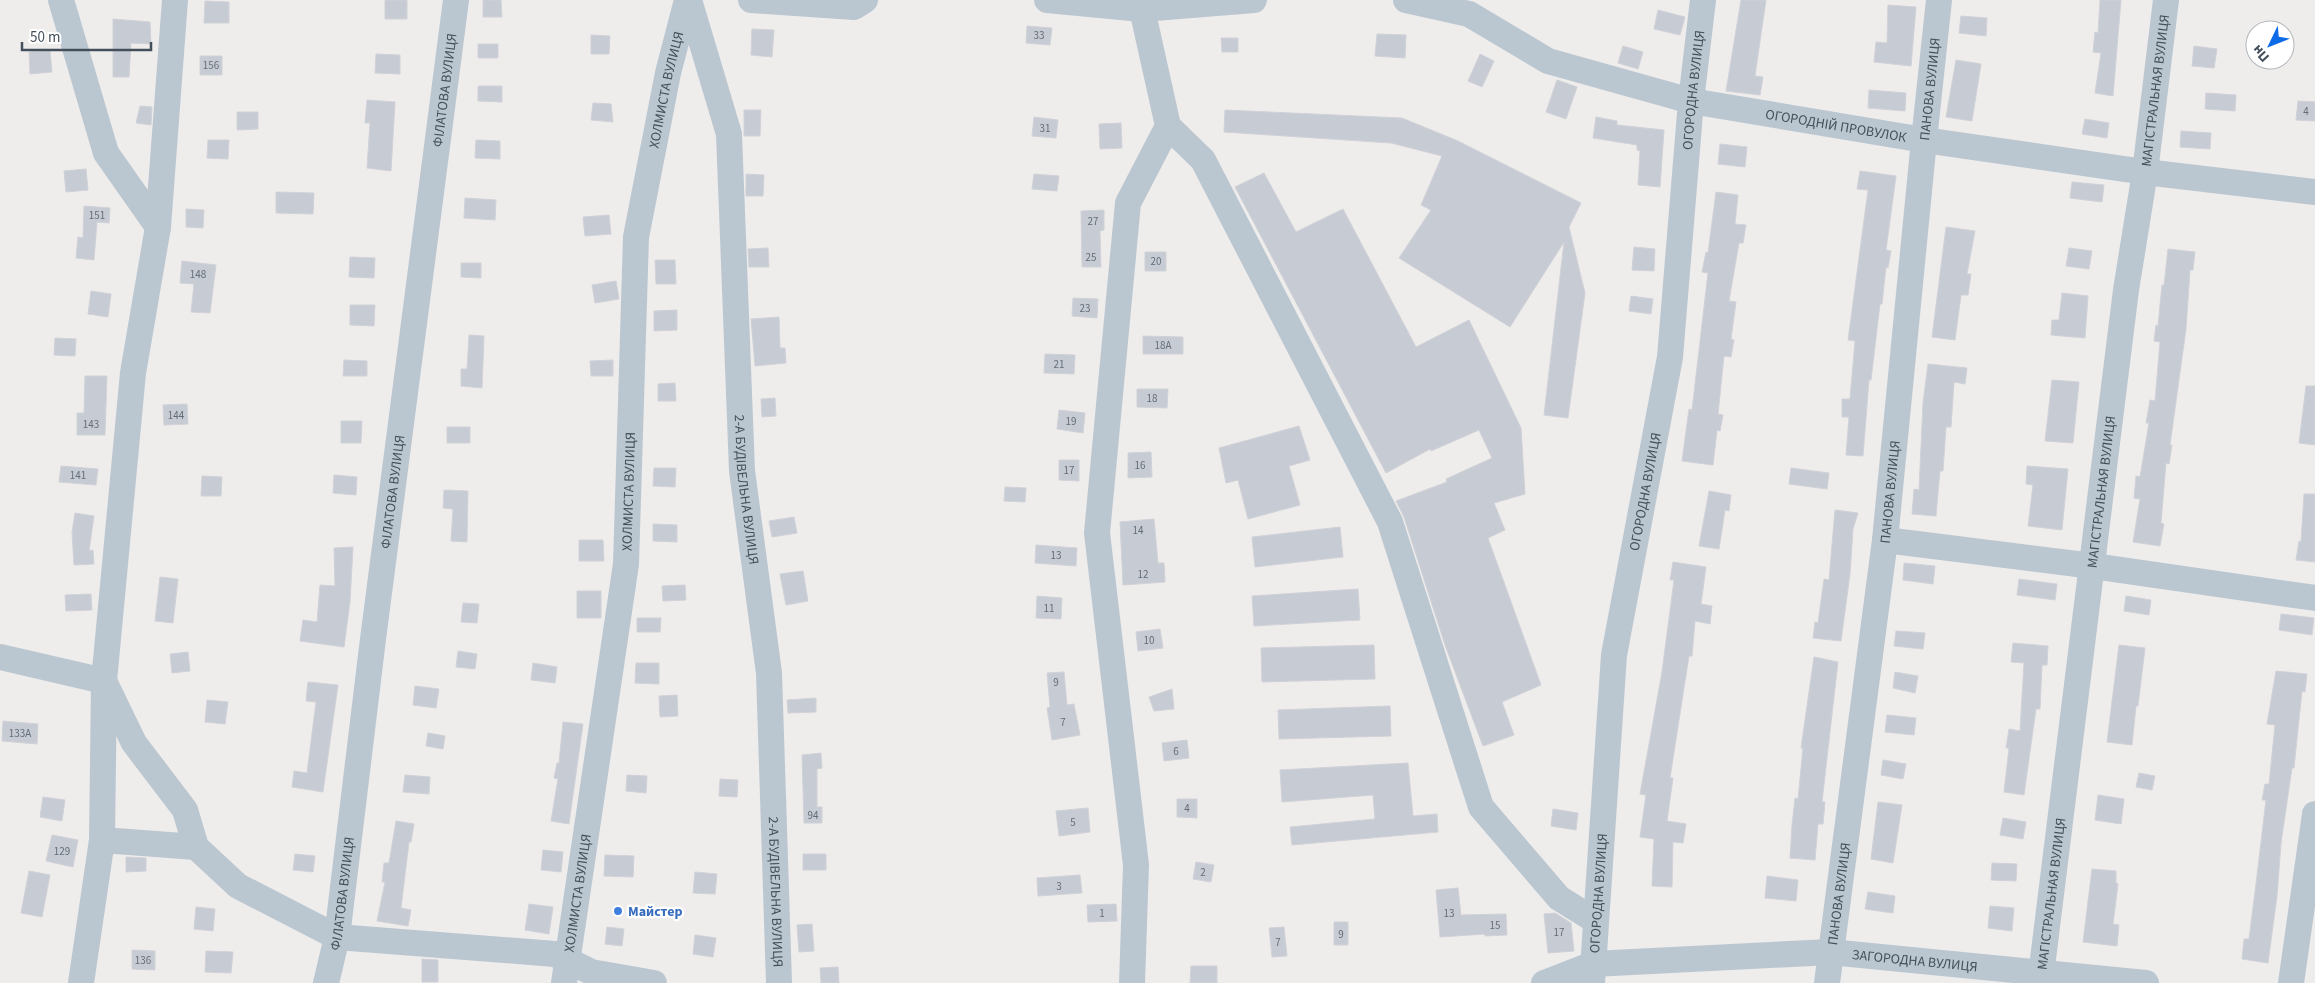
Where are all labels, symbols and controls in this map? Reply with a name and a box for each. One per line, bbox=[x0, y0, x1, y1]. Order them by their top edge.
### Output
street label: МАГІСТРАЛЬНАЯ ВУЛИЦЯ bbox=[2137, 13, 2175, 168]
scale bar bbox=[22, 20, 151, 52]
north arrow bbox=[2245, 20, 2295, 70]
text: 50 m bbox=[30, 27, 60, 48]
house number: 33 bbox=[1034, 28, 1044, 43]
street label: ХОЛМИСТА ВУЛИЦЯ bbox=[645, 29, 689, 150]
street label: ОГОРОДНА ВУЛИЦЯ bbox=[1678, 29, 1710, 151]
street label: ФІЛАТОВА ВУЛИЦЯ bbox=[428, 32, 463, 148]
street label: ПАНОВА ВУЛИЦЯ bbox=[1915, 37, 1946, 142]
text: Пн bbox=[2248, 40, 2274, 66]
house number: 156 bbox=[203, 58, 220, 73]
house number: 4 bbox=[2303, 104, 2309, 119]
street label: ОГОРОДНІЙ ПРОВУЛОК bbox=[1764, 105, 1909, 148]
house number: 31 bbox=[1040, 121, 1050, 136]
house number: 151 bbox=[89, 208, 105, 223]
house number: 27 bbox=[1088, 214, 1098, 229]
house number: 25 bbox=[1086, 250, 1096, 265]
house number: 20 bbox=[1151, 254, 1161, 269]
house number: 148 bbox=[190, 267, 207, 282]
house number: 23 bbox=[1080, 301, 1090, 316]
house number: 18А bbox=[1155, 338, 1171, 353]
house number: 21 bbox=[1054, 357, 1064, 372]
house number: 18 bbox=[1147, 391, 1158, 406]
house number: 144 bbox=[168, 408, 185, 423]
street label: 2-А БУДІВЕЛЬНА ВУЛИЦЯ bbox=[729, 414, 763, 566]
house number: 19 bbox=[1066, 414, 1076, 429]
street label: МАГІСТРАЛЬНАЯ ВУЛИЦЯ bbox=[2083, 415, 2121, 569]
house number: 143 bbox=[83, 417, 99, 432]
street label: ОГОРОДНА ВУЛИЦЯ bbox=[1625, 431, 1667, 553]
street label: ХОЛМИСТА ВУЛИЦЯ bbox=[617, 432, 641, 551]
street label: ФІЛАТОВА ВУЛИЦЯ bbox=[376, 434, 410, 550]
street label: ПАНОВА ВУЛИЦЯ bbox=[1876, 440, 1906, 545]
house number: 16 bbox=[1135, 458, 1146, 473]
house number: 17 bbox=[1064, 463, 1074, 478]
house number: 141 bbox=[70, 468, 86, 483]
house number: 14 bbox=[1133, 523, 1144, 538]
house number: 13 bbox=[1051, 548, 1061, 563]
house number: 12 bbox=[1138, 567, 1148, 582]
house number: 11 bbox=[1044, 601, 1054, 616]
house number: 10 bbox=[1144, 633, 1154, 648]
house number: 9 bbox=[1053, 675, 1059, 690]
house number: 7 bbox=[1060, 715, 1066, 730]
house number: 133А bbox=[9, 726, 31, 741]
house number: 6 bbox=[1173, 744, 1179, 759]
house number: 4 bbox=[1184, 801, 1190, 816]
house number: 94 bbox=[808, 808, 819, 823]
house number: 5 bbox=[1070, 815, 1076, 830]
street label: 2-А БУДІВЕЛЬНА ВУЛИЦЯ bbox=[763, 816, 787, 968]
street label: МАГІСТРАЛЬНАЯ ВУЛИЦЯ bbox=[2033, 817, 2071, 971]
street label: ХОЛМИСТА ВУЛИЦЯ bbox=[560, 833, 597, 954]
street label: ОГОРОДНА ВУЛИЦЯ bbox=[1585, 833, 1613, 954]
street label: ФІЛАТОВА ВУЛИЦЯ bbox=[325, 836, 360, 953]
street label: ПАНОВА ВУЛИЦЯ bbox=[1823, 841, 1856, 947]
house number: 129 bbox=[54, 844, 70, 859]
house number: 2 bbox=[1200, 865, 1206, 880]
house number: 3 bbox=[1056, 879, 1062, 894]
place label: Майстер bbox=[628, 902, 683, 922]
marker: Майстер bbox=[612, 905, 624, 917]
house number: 1 bbox=[1099, 906, 1105, 921]
house number: 13 bbox=[1444, 906, 1454, 921]
house number: 15 bbox=[1490, 918, 1500, 933]
house number: 17 bbox=[1554, 925, 1564, 940]
house number: 9 bbox=[1338, 927, 1344, 942]
house number: 7 bbox=[1275, 935, 1281, 950]
street label: ЗАГОРОДНА ВУЛИЦЯ bbox=[1851, 945, 1978, 977]
house number: 136 bbox=[135, 953, 152, 968]

